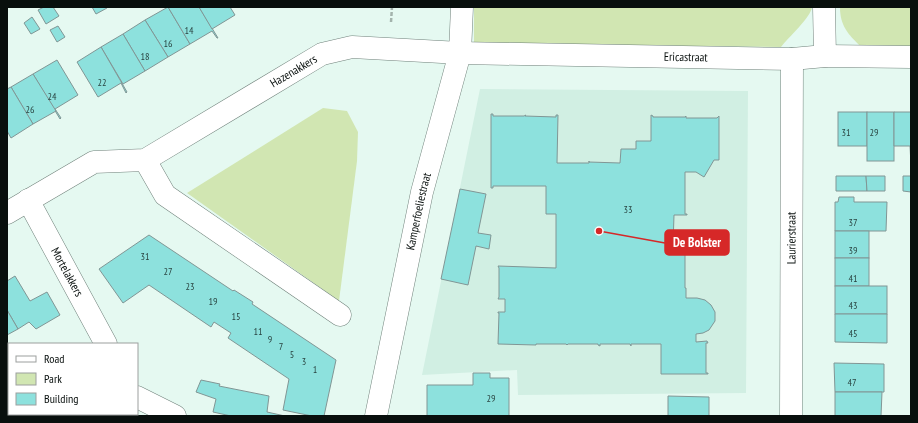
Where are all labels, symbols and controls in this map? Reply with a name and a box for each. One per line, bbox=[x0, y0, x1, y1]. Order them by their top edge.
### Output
house number: 14 bbox=[185, 24, 194, 37]
house number: 16 bbox=[164, 37, 173, 50]
street label: Ericastraat bbox=[664, 49, 709, 64]
house number: 18 bbox=[141, 50, 150, 63]
street label: Hazenakkers bbox=[267, 51, 319, 90]
house number: 22 bbox=[98, 76, 107, 89]
house number: 24 bbox=[48, 90, 57, 103]
house number: 26 bbox=[26, 103, 35, 116]
house number: 31 bbox=[842, 126, 851, 139]
house number: 29 bbox=[870, 126, 879, 139]
street label: Kamperfoeliestraat bbox=[402, 170, 434, 251]
house number: 33 bbox=[624, 203, 633, 216]
street label: Laurierstraat bbox=[783, 211, 799, 264]
house number: 37 bbox=[849, 216, 858, 229]
callout: De Bolster bbox=[665, 230, 729, 255]
text: De Bolster bbox=[673, 234, 721, 251]
house number: 39 bbox=[849, 244, 858, 257]
street label: Mortelakkers bbox=[48, 245, 87, 299]
house number: 31 bbox=[141, 250, 150, 263]
house number: 27 bbox=[164, 265, 173, 278]
house number: 41 bbox=[849, 272, 858, 285]
house number: 23 bbox=[186, 280, 195, 293]
house number: 19 bbox=[209, 295, 218, 308]
house number: 43 bbox=[849, 299, 858, 312]
house number: 15 bbox=[232, 310, 241, 323]
house number: 11 bbox=[254, 325, 263, 338]
house number: 45 bbox=[849, 327, 858, 340]
house number: 9 bbox=[268, 333, 272, 346]
house number: 7 bbox=[279, 340, 283, 353]
legend bbox=[8, 343, 138, 415]
house number: 5 bbox=[290, 348, 294, 361]
text: Road bbox=[44, 351, 64, 366]
house number: 3 bbox=[302, 355, 306, 368]
house number: 1 bbox=[313, 363, 317, 376]
text: Park bbox=[44, 371, 62, 386]
house number: 47 bbox=[848, 376, 857, 389]
text: Building bbox=[44, 391, 79, 406]
house number: 29 bbox=[487, 392, 496, 405]

